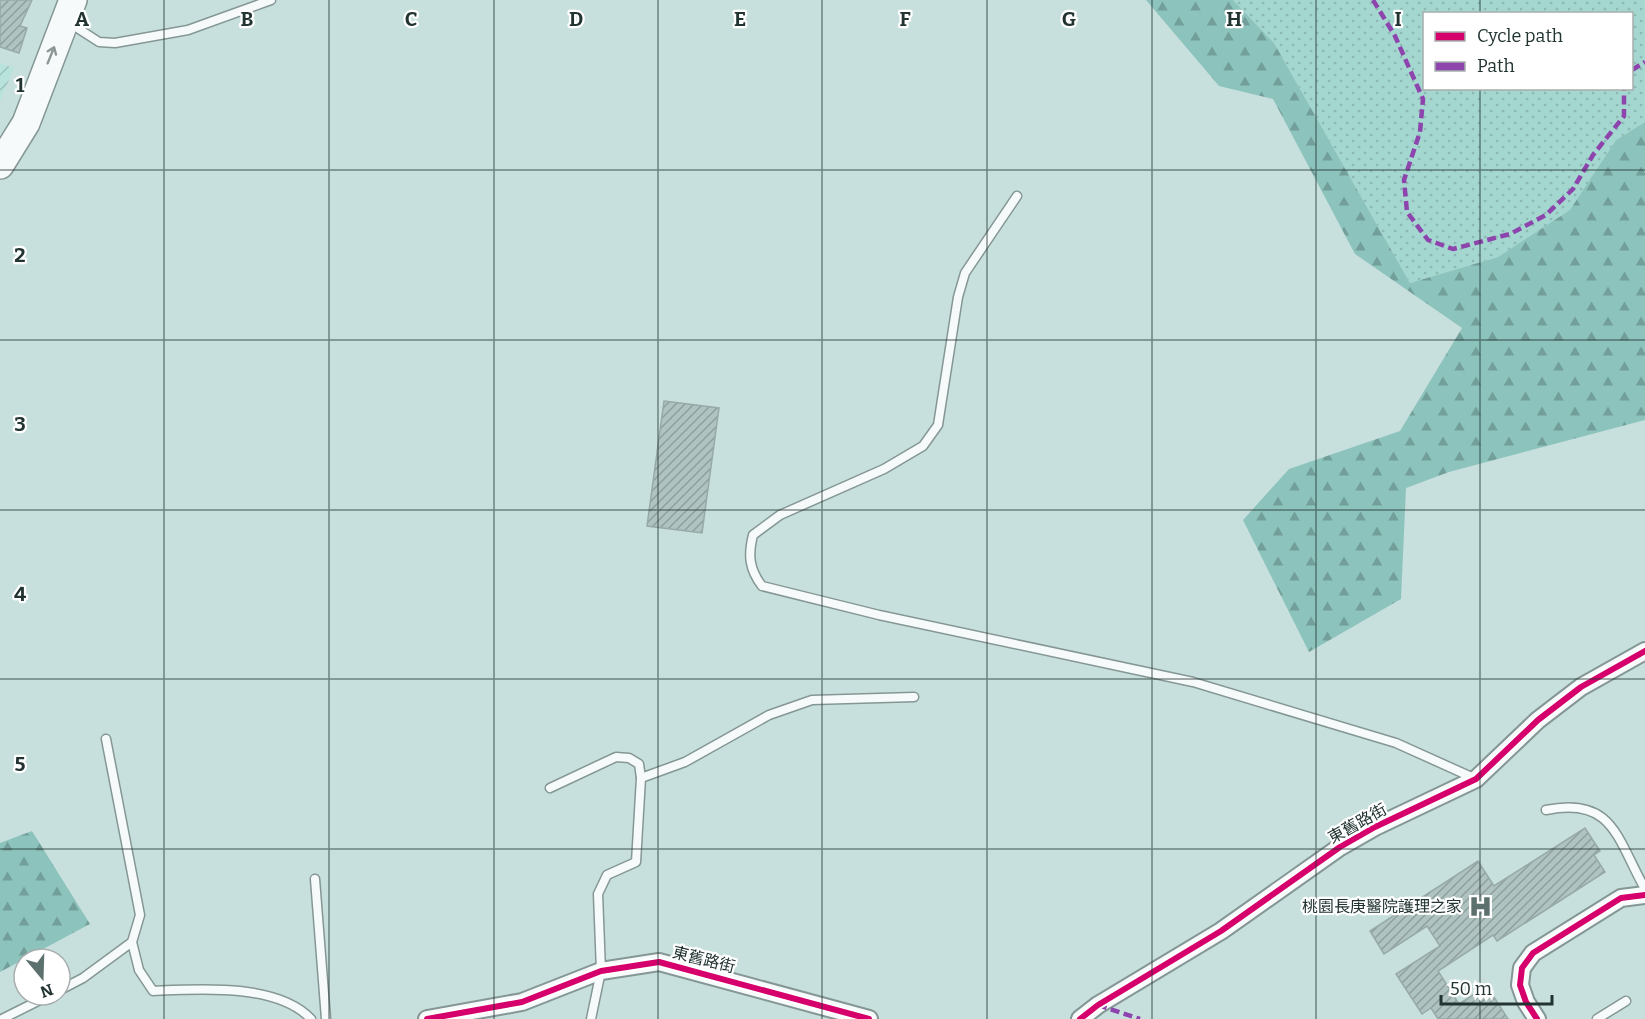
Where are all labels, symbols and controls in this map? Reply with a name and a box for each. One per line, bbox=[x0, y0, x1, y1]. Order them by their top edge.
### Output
text: A bbox=[75, 7, 90, 31]
text: B bbox=[241, 7, 254, 31]
text: C bbox=[405, 7, 417, 31]
text: D bbox=[569, 7, 583, 31]
text: E bbox=[734, 7, 746, 31]
text: F bbox=[899, 7, 911, 31]
text: G bbox=[1062, 7, 1076, 31]
text: H bbox=[1226, 7, 1242, 31]
text: I bbox=[1394, 7, 1402, 31]
legend bbox=[1423, 12, 1633, 90]
text: Cycle path bbox=[1477, 25, 1563, 47]
one-way arrow bbox=[46, 46, 57, 65]
text: Path bbox=[1477, 55, 1515, 77]
text: 1 bbox=[16, 73, 25, 97]
text: 2 bbox=[14, 243, 26, 267]
text: 3 bbox=[14, 412, 26, 436]
text: 4 bbox=[14, 582, 26, 606]
text: 5 bbox=[15, 752, 26, 776]
street label: 東舊路街 bbox=[1325, 800, 1390, 847]
hospital icon: 桃園長庚醫院護理之家 bbox=[1467, 893, 1493, 919]
place label: 桃園長庚醫院護理之家 bbox=[1302, 897, 1462, 916]
street label: 東舊路街 bbox=[671, 943, 737, 976]
north arrow bbox=[12, 947, 72, 1007]
scale bar bbox=[1441, 968, 1552, 1006]
text: 50 m bbox=[1450, 978, 1492, 1000]
text: N bbox=[38, 980, 56, 1002]

